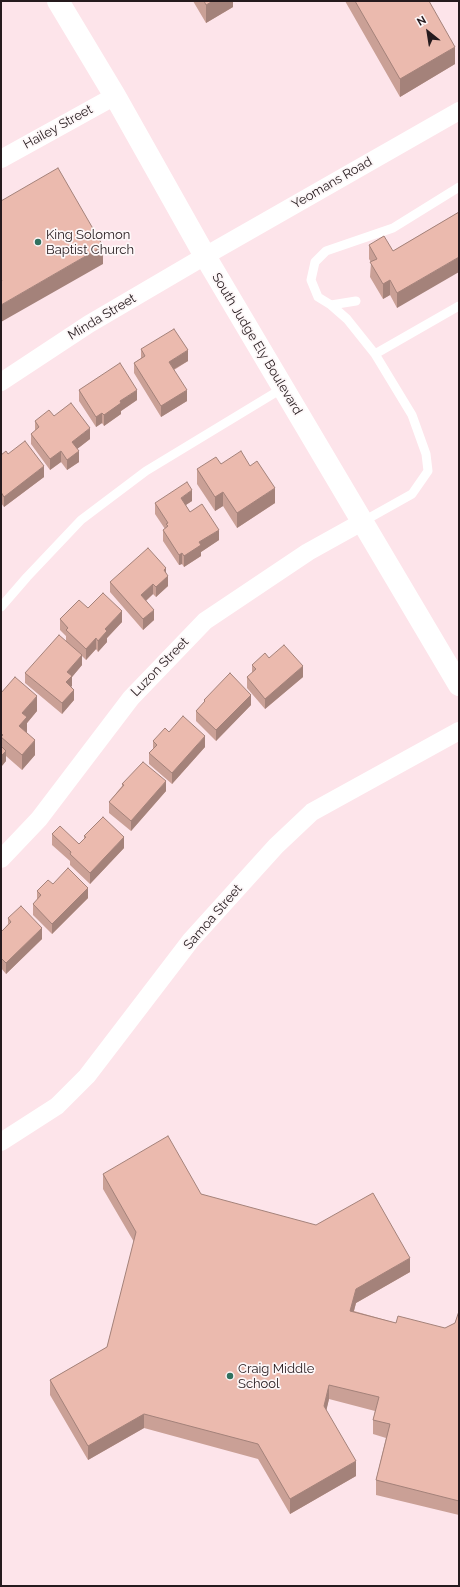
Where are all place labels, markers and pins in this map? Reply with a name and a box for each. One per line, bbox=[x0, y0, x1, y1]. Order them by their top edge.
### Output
place label: King Solomon Baptist Church bbox=[46, 227, 134, 258]
marker: King Solomon Baptist Church bbox=[33, 237, 43, 247]
place label: Craig Middle School bbox=[238, 1361, 314, 1392]
marker: Craig Middle School bbox=[225, 1371, 235, 1381]

